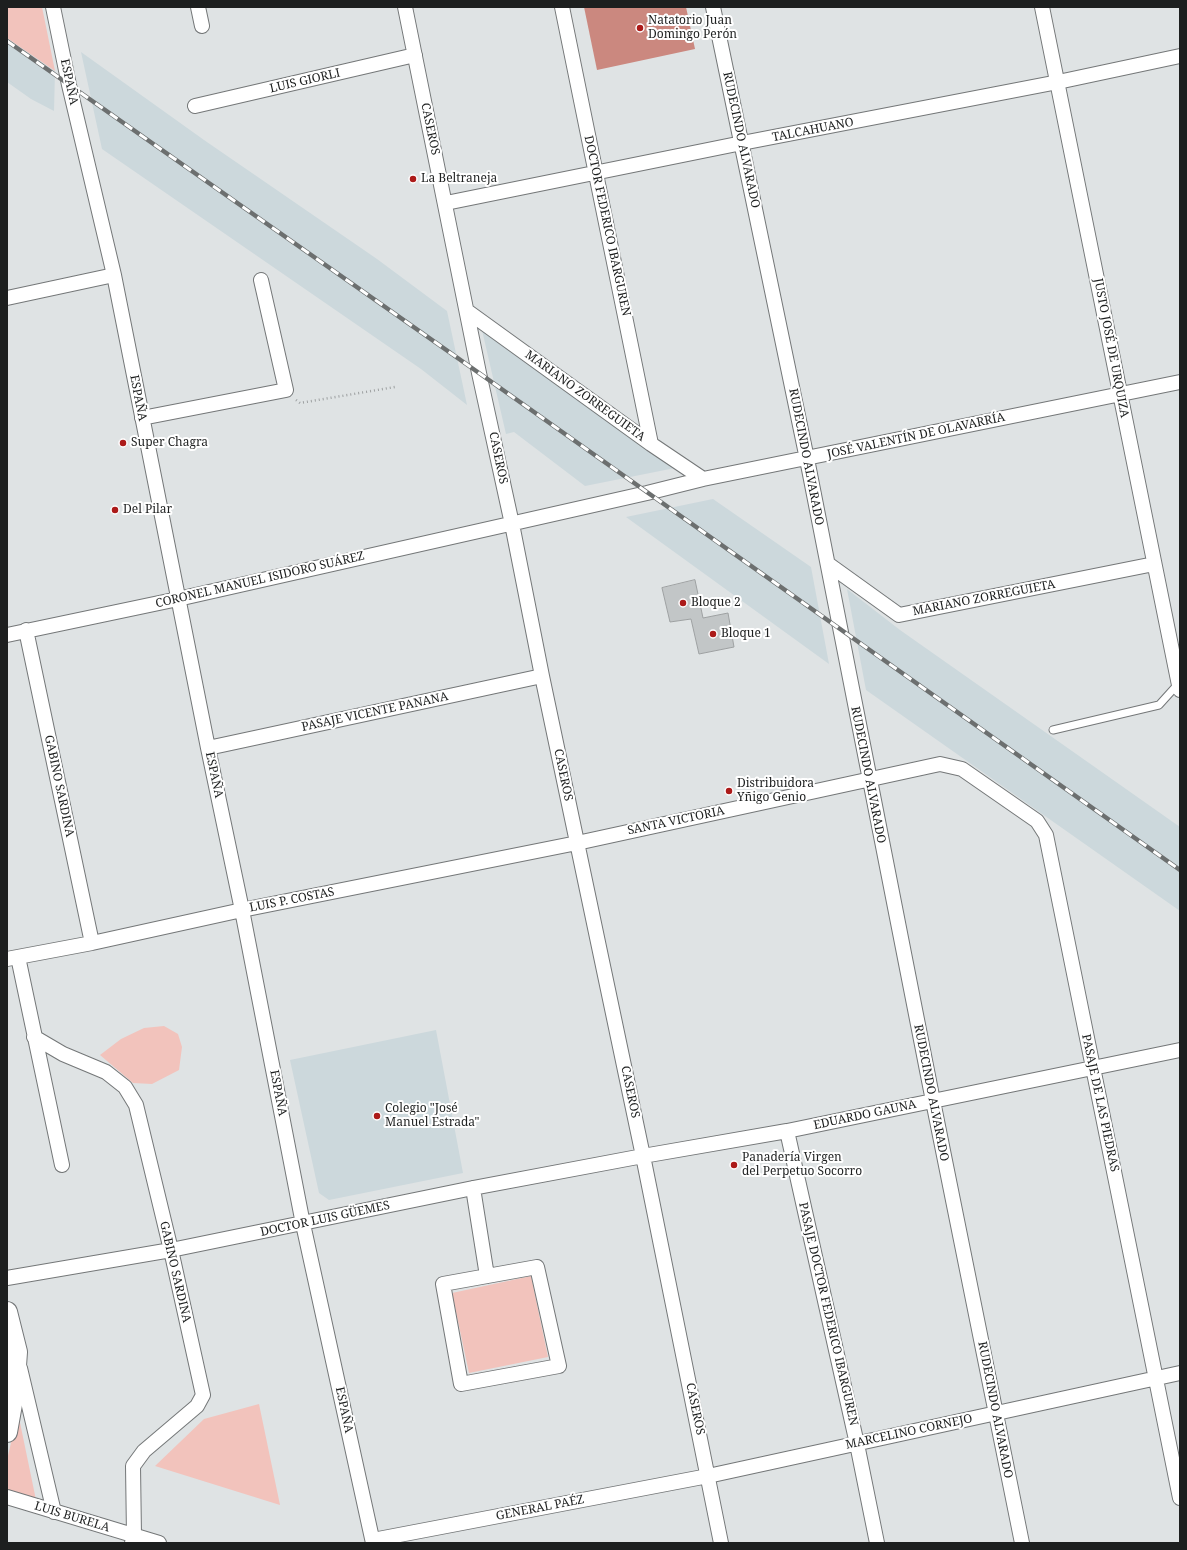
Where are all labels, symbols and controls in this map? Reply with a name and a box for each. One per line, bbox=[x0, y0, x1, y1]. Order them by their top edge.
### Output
place label: Natatorio Juan Domingo Perón bbox=[648, 14, 737, 42]
marker: Natatorio Juan Domingo Perón bbox=[635, 23, 645, 33]
street label: ESPAÑA bbox=[57, 58, 81, 106]
street label: LUIS GIORLI bbox=[268, 66, 342, 96]
street label: RUDECINDO ALVARADO bbox=[719, 70, 763, 210]
street label: CASEROS bbox=[417, 102, 443, 156]
street label: TALCAHUANO bbox=[771, 115, 855, 145]
street label: DOCTOR FEDERICO IBARGUREN bbox=[581, 134, 633, 318]
place label: La Beltraneja bbox=[421, 172, 497, 186]
marker: La Beltraneja bbox=[408, 174, 418, 184]
street label: JUSTO JOSÉ DE URQUIZA bbox=[1090, 277, 1132, 419]
street label: MARIANO ZORREGUIETA bbox=[522, 348, 648, 444]
street label: ESPAÑA bbox=[126, 374, 150, 422]
street label: RUDECINDO ALVARADO bbox=[786, 387, 826, 527]
street label: JOSÉ VALENTÍN DE OLAVARRÍA bbox=[826, 410, 1006, 462]
street label: CASEROS bbox=[485, 431, 511, 485]
place label: Super Chagra bbox=[131, 436, 208, 450]
marker: Super Chagra bbox=[118, 438, 128, 448]
place label: Del Pilar bbox=[123, 503, 172, 517]
marker: Del Pilar bbox=[110, 505, 120, 515]
street label: CORONEL MANUEL ISIDORO SUÁREZ bbox=[154, 549, 366, 611]
street label: MARIANO ZORREGUIETA bbox=[911, 577, 1057, 619]
place label: Bloque 2 bbox=[691, 596, 741, 610]
marker: Bloque 2 bbox=[678, 598, 688, 608]
place label: Bloque 1 bbox=[721, 627, 771, 641]
marker: Bloque 1 bbox=[708, 629, 718, 639]
street label: PASAJE VICENTE PANANA bbox=[300, 689, 450, 735]
street label: RUDECINDO ALVARADO bbox=[848, 705, 888, 845]
street label: GABINO SARDINA bbox=[41, 734, 77, 838]
street label: CASEROS bbox=[550, 748, 576, 802]
street label: ESPAÑA bbox=[202, 751, 226, 799]
place label: Distribuidora Yñigo Genio bbox=[737, 777, 814, 805]
marker: Distribuidora Yñigo Genio bbox=[724, 786, 734, 796]
street label: SANTA VICTORIA bbox=[626, 804, 726, 838]
street label: LUIS P. COSTAS bbox=[248, 885, 336, 915]
street label: RUDECINDO ALVARADO bbox=[911, 1023, 951, 1163]
street label: PASAJE DE LAS PIEDRAS bbox=[1078, 1033, 1122, 1173]
street label: CASEROS bbox=[617, 1065, 643, 1119]
street label: ESPAÑA bbox=[266, 1069, 290, 1117]
street label: EDUARDO GAUNA bbox=[812, 1097, 918, 1133]
place label: Colegio "José Manuel Estrada" bbox=[385, 1102, 479, 1130]
marker: Colegio "José Manuel Estrada" bbox=[372, 1111, 382, 1121]
place label: Panadería Virgen del Perpetuo Socorro bbox=[742, 1151, 862, 1179]
marker: Panadería Virgen del Perpetuo Socorro bbox=[729, 1160, 739, 1170]
street label: DOCTOR LUIS GÜEMES bbox=[259, 1198, 391, 1240]
street label: PASAJE DOCTOR FEDERICO IBARGUREN bbox=[795, 1201, 861, 1427]
street label: GABINO SARDINA bbox=[156, 1220, 194, 1324]
street label: RUDECINDO ALVARADO bbox=[975, 1340, 1015, 1480]
street label: CASEROS bbox=[682, 1382, 708, 1436]
street label: ESPAÑA bbox=[332, 1386, 356, 1434]
street label: MARCELINO CORNEJO bbox=[844, 1412, 974, 1452]
street label: GENERAL PAÉZ bbox=[495, 1492, 585, 1524]
street label: LUIS BURELA bbox=[33, 1499, 111, 1535]

